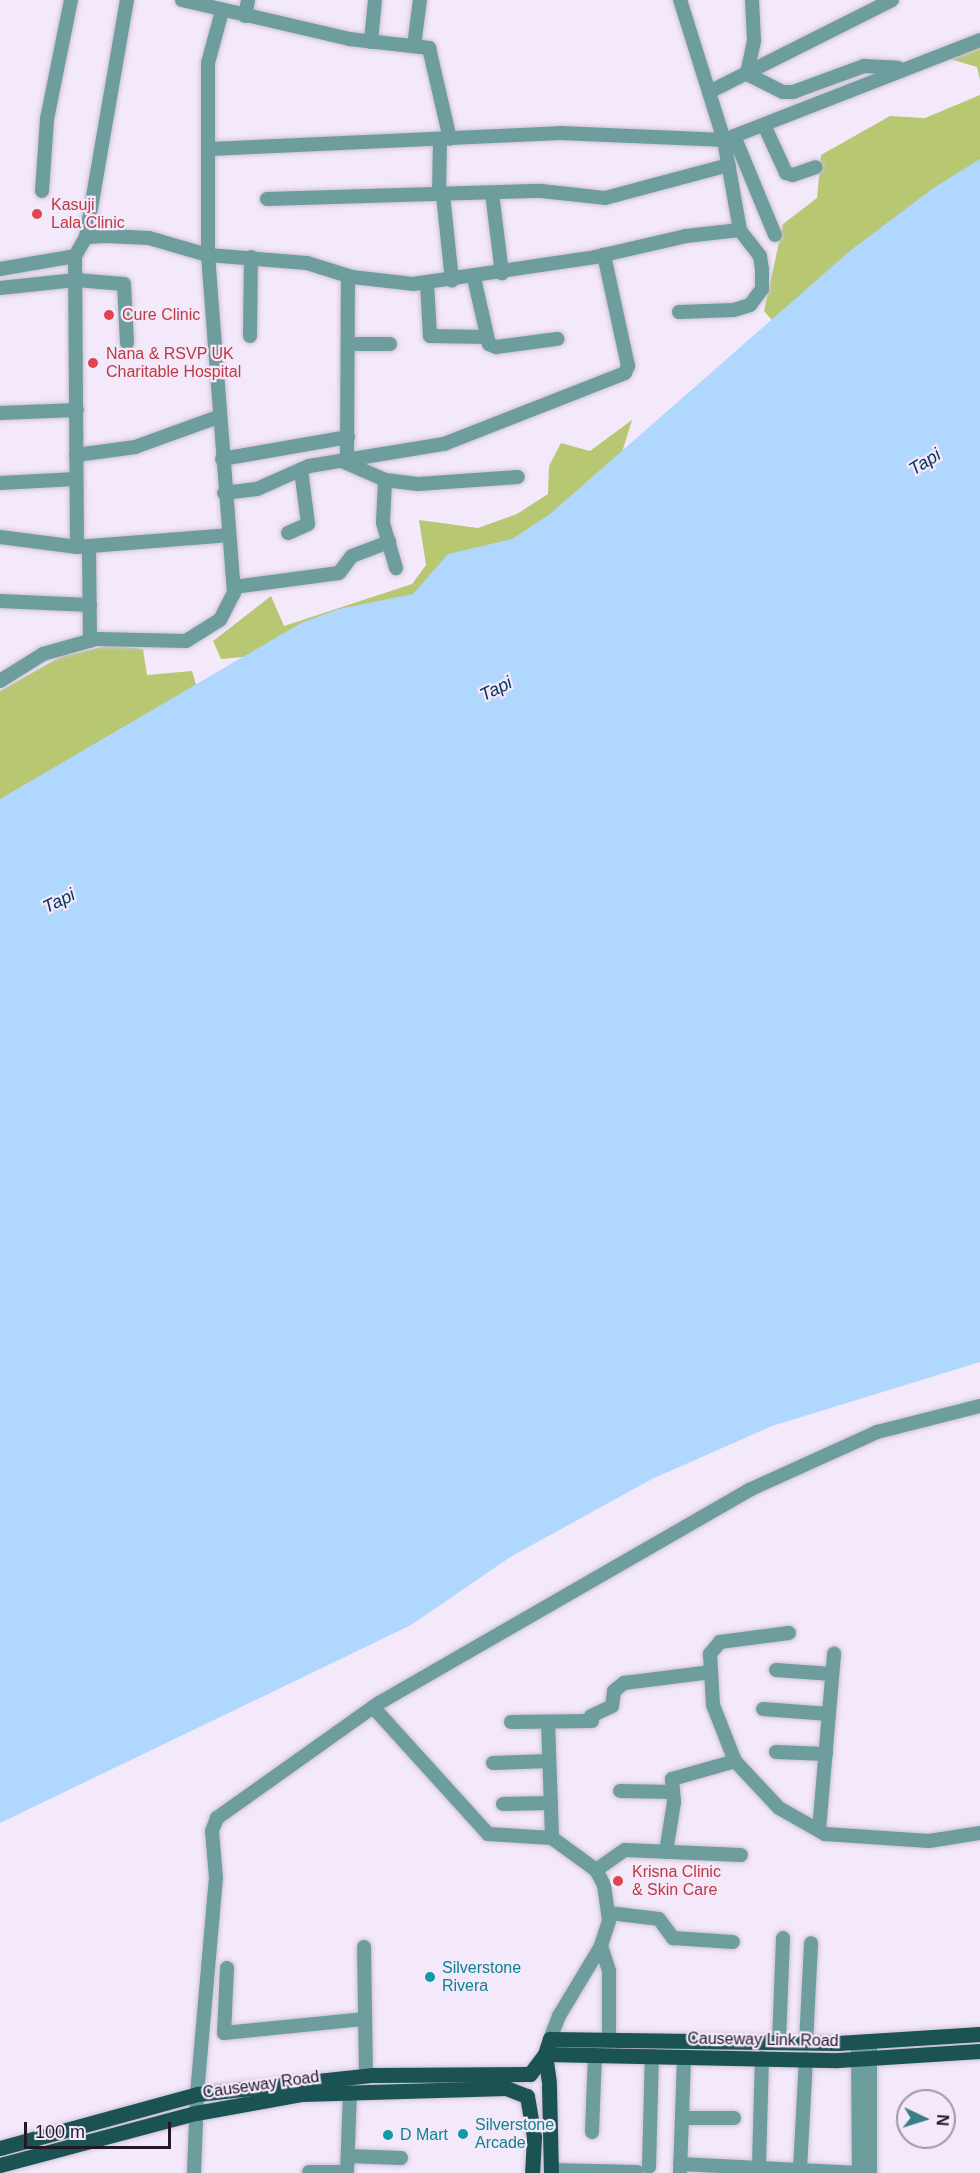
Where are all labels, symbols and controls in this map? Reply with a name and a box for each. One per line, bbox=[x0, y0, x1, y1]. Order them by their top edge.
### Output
place label: Kasuji Lala Clinic bbox=[51, 195, 125, 233]
marker: Kasuji Lala Clinic bbox=[28, 205, 46, 223]
place label: Cure Clinic bbox=[122, 305, 200, 325]
marker: Cure Clinic bbox=[100, 306, 118, 324]
place label: Nana & RSVP UK Charitable Hospital bbox=[106, 344, 241, 382]
marker: Nana & RSVP UK Charitable Hospital bbox=[84, 354, 102, 372]
water label: Tapi bbox=[905, 444, 945, 480]
water label: Tapi bbox=[476, 672, 516, 706]
water label: Tapi bbox=[39, 884, 79, 918]
place label: Krisna Clinic & Skin Care bbox=[632, 1862, 721, 1900]
marker: Krisna Clinic & Skin Care bbox=[609, 1872, 627, 1890]
place label: Silverstone Rivera bbox=[442, 1958, 521, 1996]
marker: Silverstone Rivera bbox=[423, 1970, 437, 1984]
street label: Causeway Link Road bbox=[687, 2029, 839, 2051]
street label: Causeway Road bbox=[202, 2067, 320, 2103]
north arrow bbox=[896, 2089, 956, 2149]
scale bar bbox=[27, 2110, 174, 2148]
text: N bbox=[934, 2114, 951, 2127]
place label: Silverstone Arcade bbox=[475, 2115, 554, 2153]
text: 100 m bbox=[35, 2122, 85, 2142]
place label: D Mart bbox=[400, 2125, 448, 2145]
marker: Silverstone Arcade bbox=[456, 2127, 470, 2141]
marker: D Mart bbox=[381, 2128, 395, 2142]

